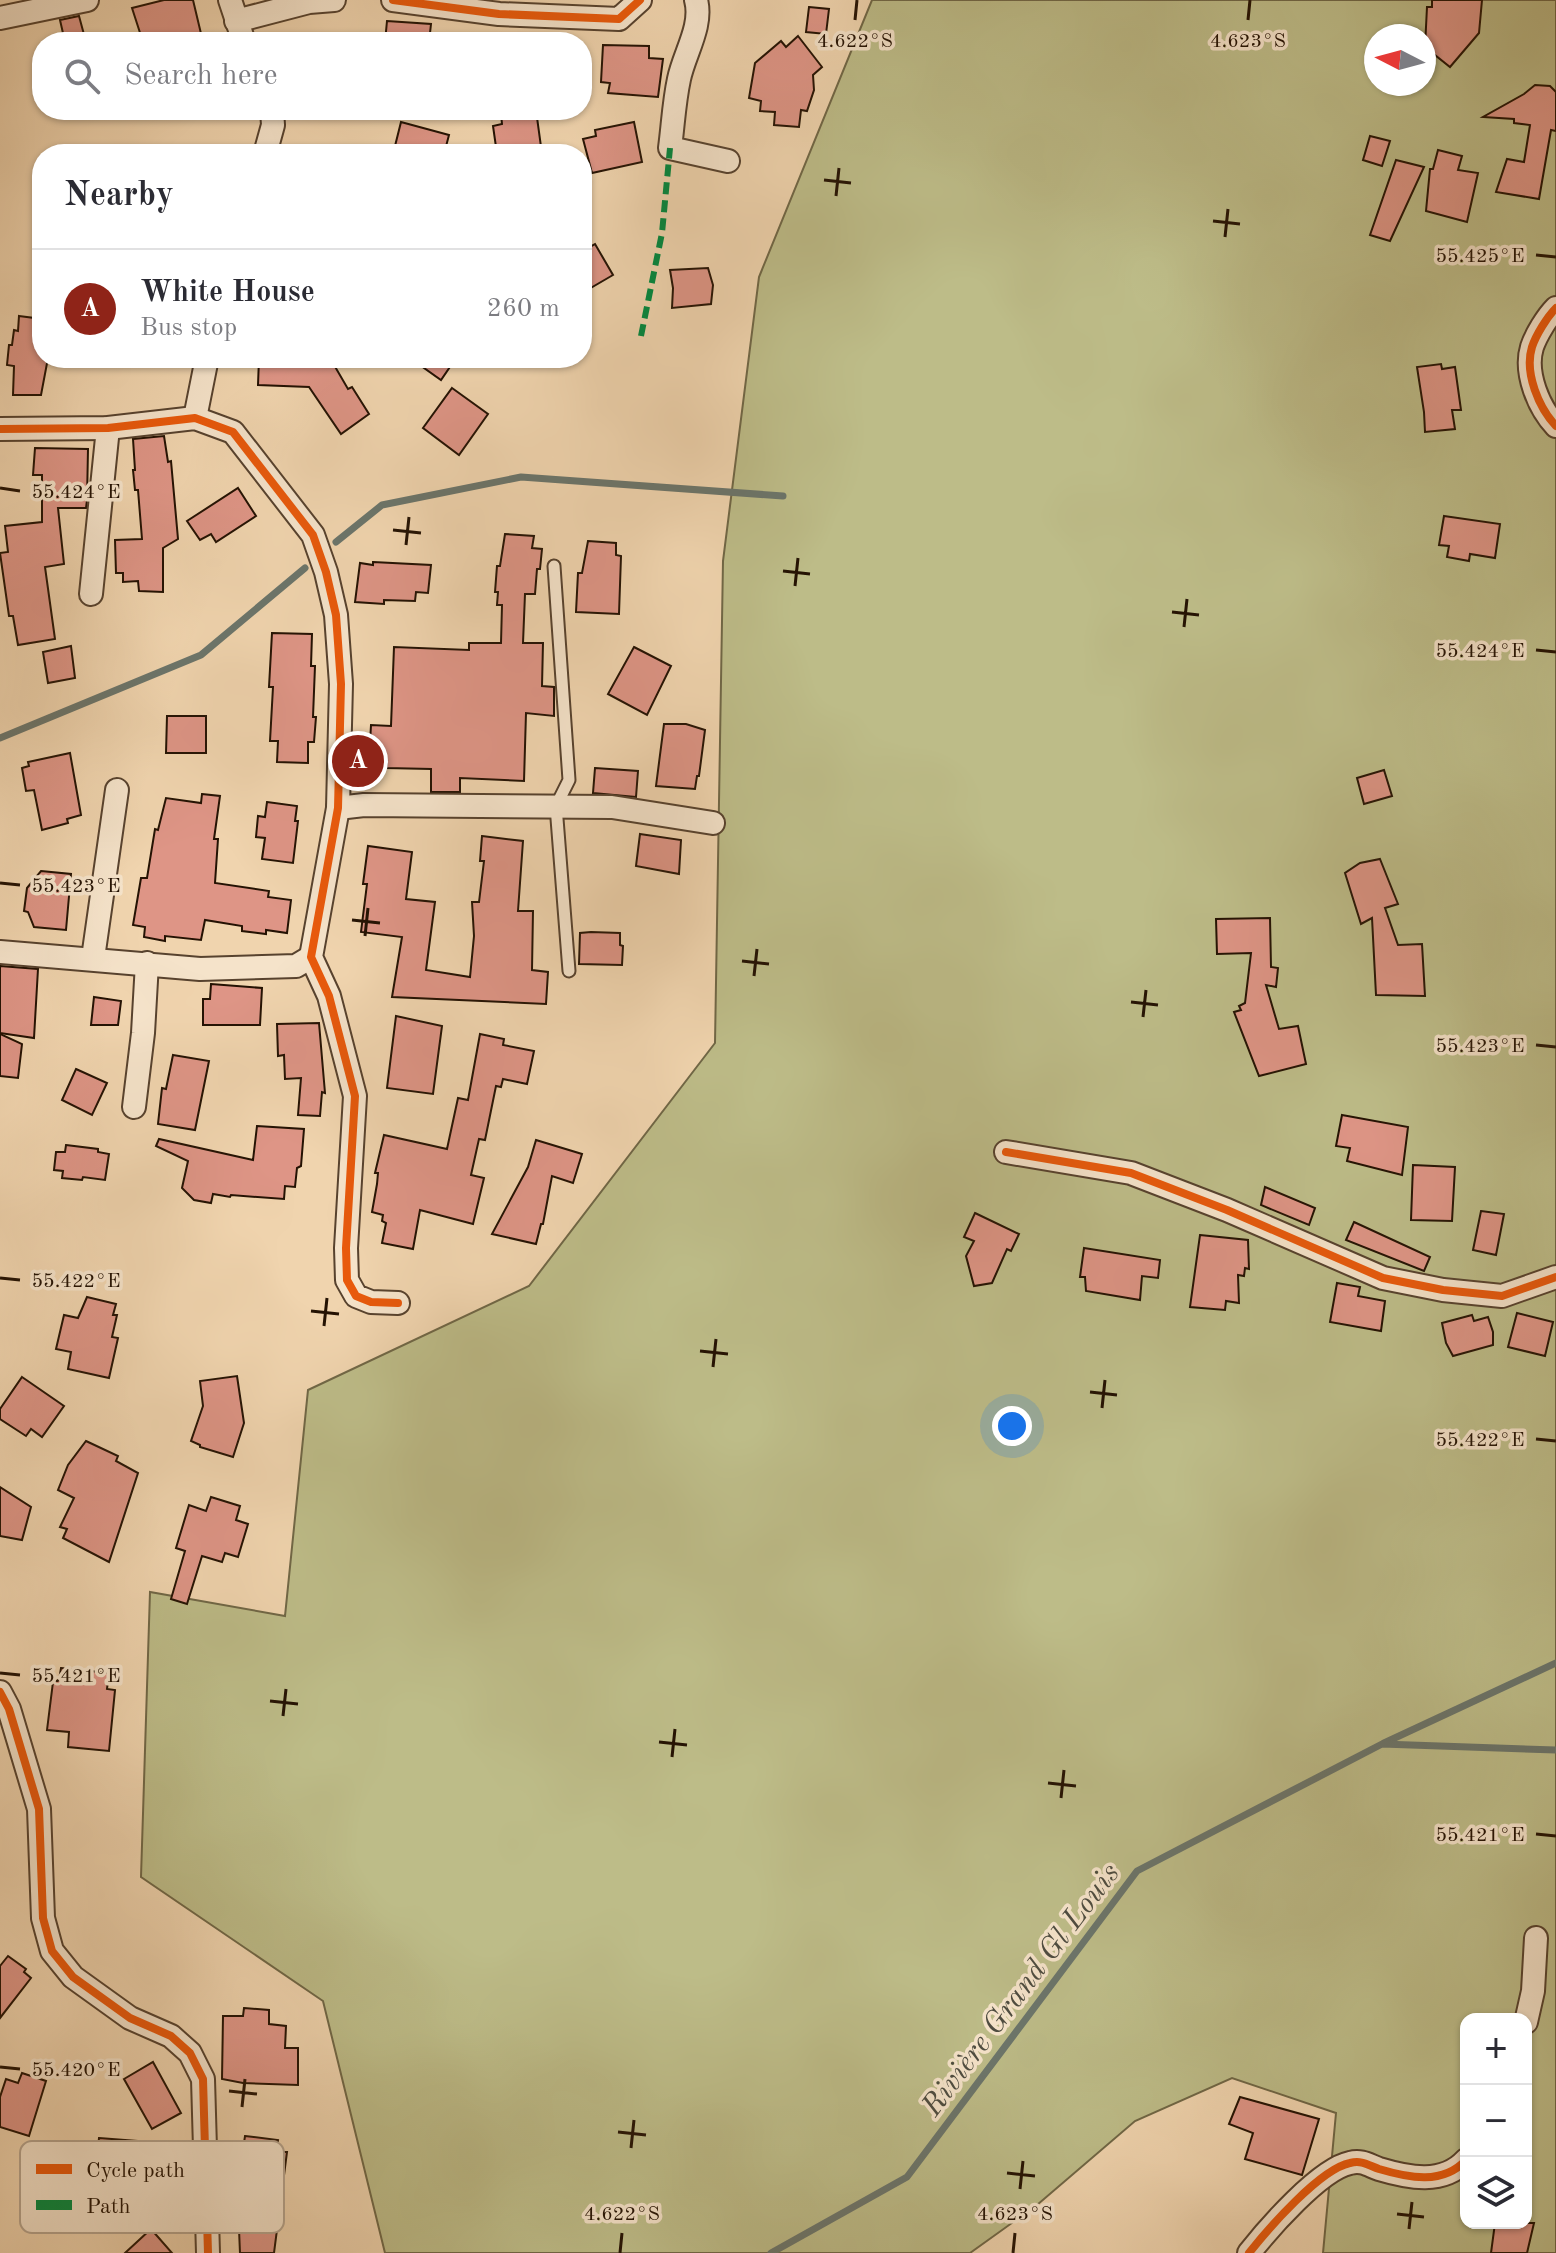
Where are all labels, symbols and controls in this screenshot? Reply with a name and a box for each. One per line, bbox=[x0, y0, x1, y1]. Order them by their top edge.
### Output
north arrow bbox=[1364, 24, 1436, 96]
search box bbox=[32, 32, 592, 120]
text: 4.622°S bbox=[817, 32, 893, 52]
text: 4.623°S bbox=[1210, 32, 1286, 52]
icon: search bbox=[60, 54, 104, 98]
text: Search here bbox=[124, 61, 278, 91]
text: Nearby bbox=[64, 179, 174, 213]
text: 55.425°E bbox=[1436, 247, 1525, 267]
text: White House bbox=[140, 278, 315, 308]
text: A bbox=[80, 296, 100, 322]
text: 260 m bbox=[487, 296, 560, 322]
text: Bus stop bbox=[140, 315, 237, 341]
text: 55.424°E bbox=[32, 483, 121, 503]
text: 55.424°E bbox=[1436, 642, 1525, 662]
pin: A bbox=[332, 731, 384, 791]
text: 55.423°E bbox=[32, 877, 121, 897]
text: 55.423°E bbox=[1436, 1037, 1525, 1057]
text: 55.422°E bbox=[32, 1272, 121, 1292]
your location bbox=[992, 1406, 1032, 1446]
text: 55.422°E bbox=[1436, 1431, 1525, 1451]
text: 55.421°E bbox=[32, 1667, 121, 1687]
text: 55.421°E bbox=[1436, 1826, 1525, 1846]
water label: Rivière Grand Gl Louis bbox=[916, 1858, 1126, 2123]
map controls bbox=[1460, 2013, 1532, 2229]
button: + bbox=[1460, 2013, 1532, 2085]
text: 55.420°E bbox=[32, 2061, 121, 2081]
button: − bbox=[1460, 2085, 1532, 2157]
legend bbox=[20, 2141, 284, 2233]
button: layers bbox=[1460, 2157, 1532, 2229]
text: Cycle path bbox=[86, 2160, 185, 2182]
text: Path bbox=[86, 2196, 131, 2218]
text: 4.622°S bbox=[584, 2205, 660, 2225]
text: 4.623°S bbox=[977, 2205, 1053, 2225]

